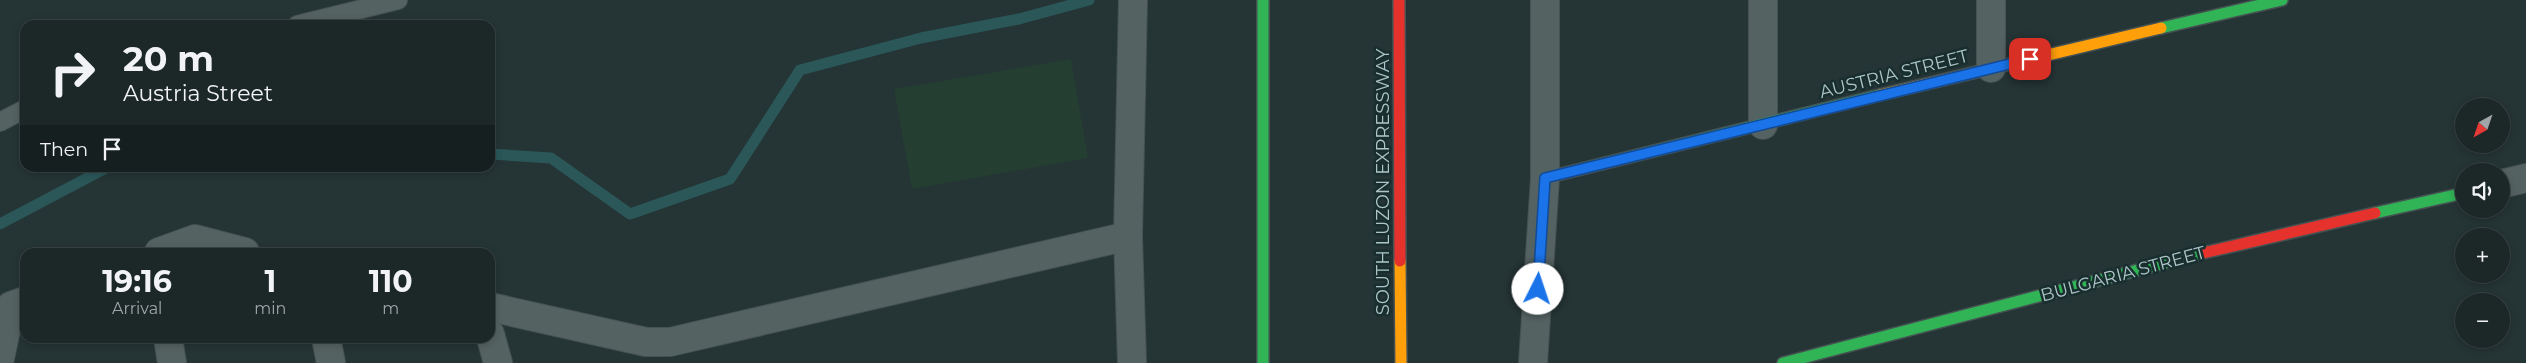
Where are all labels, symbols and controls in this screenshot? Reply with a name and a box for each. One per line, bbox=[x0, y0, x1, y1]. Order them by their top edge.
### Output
text: 20 m bbox=[123, 37, 214, 80]
pin bbox=[2009, 38, 2051, 80]
icon: right bbox=[40, 40, 105, 105]
street label: AUSTRIA STREET bbox=[1817, 45, 1971, 103]
icon: arrive bbox=[2016, 45, 2044, 73]
street label: SOUTH LUZON EXPRESSWAY bbox=[1372, 48, 1394, 315]
text: Austria Street bbox=[123, 80, 273, 107]
north arrow bbox=[2455, 98, 2510, 152]
map controls bbox=[2455, 98, 2510, 348]
icon: arrive bbox=[98, 135, 126, 163]
text: Then bbox=[40, 138, 88, 161]
button: sound bbox=[2455, 163, 2510, 218]
button: + bbox=[2455, 228, 2510, 283]
street label: BULGARIA STREET bbox=[2038, 241, 2208, 307]
position arrow bbox=[1511, 262, 1563, 314]
text: 19:16 bbox=[102, 263, 172, 300]
text: 1 bbox=[264, 263, 276, 300]
text: 110 bbox=[369, 263, 413, 300]
button: − bbox=[2455, 293, 2510, 348]
text: Arrival bbox=[112, 299, 162, 318]
text: min bbox=[254, 299, 286, 318]
text: m bbox=[382, 299, 399, 318]

